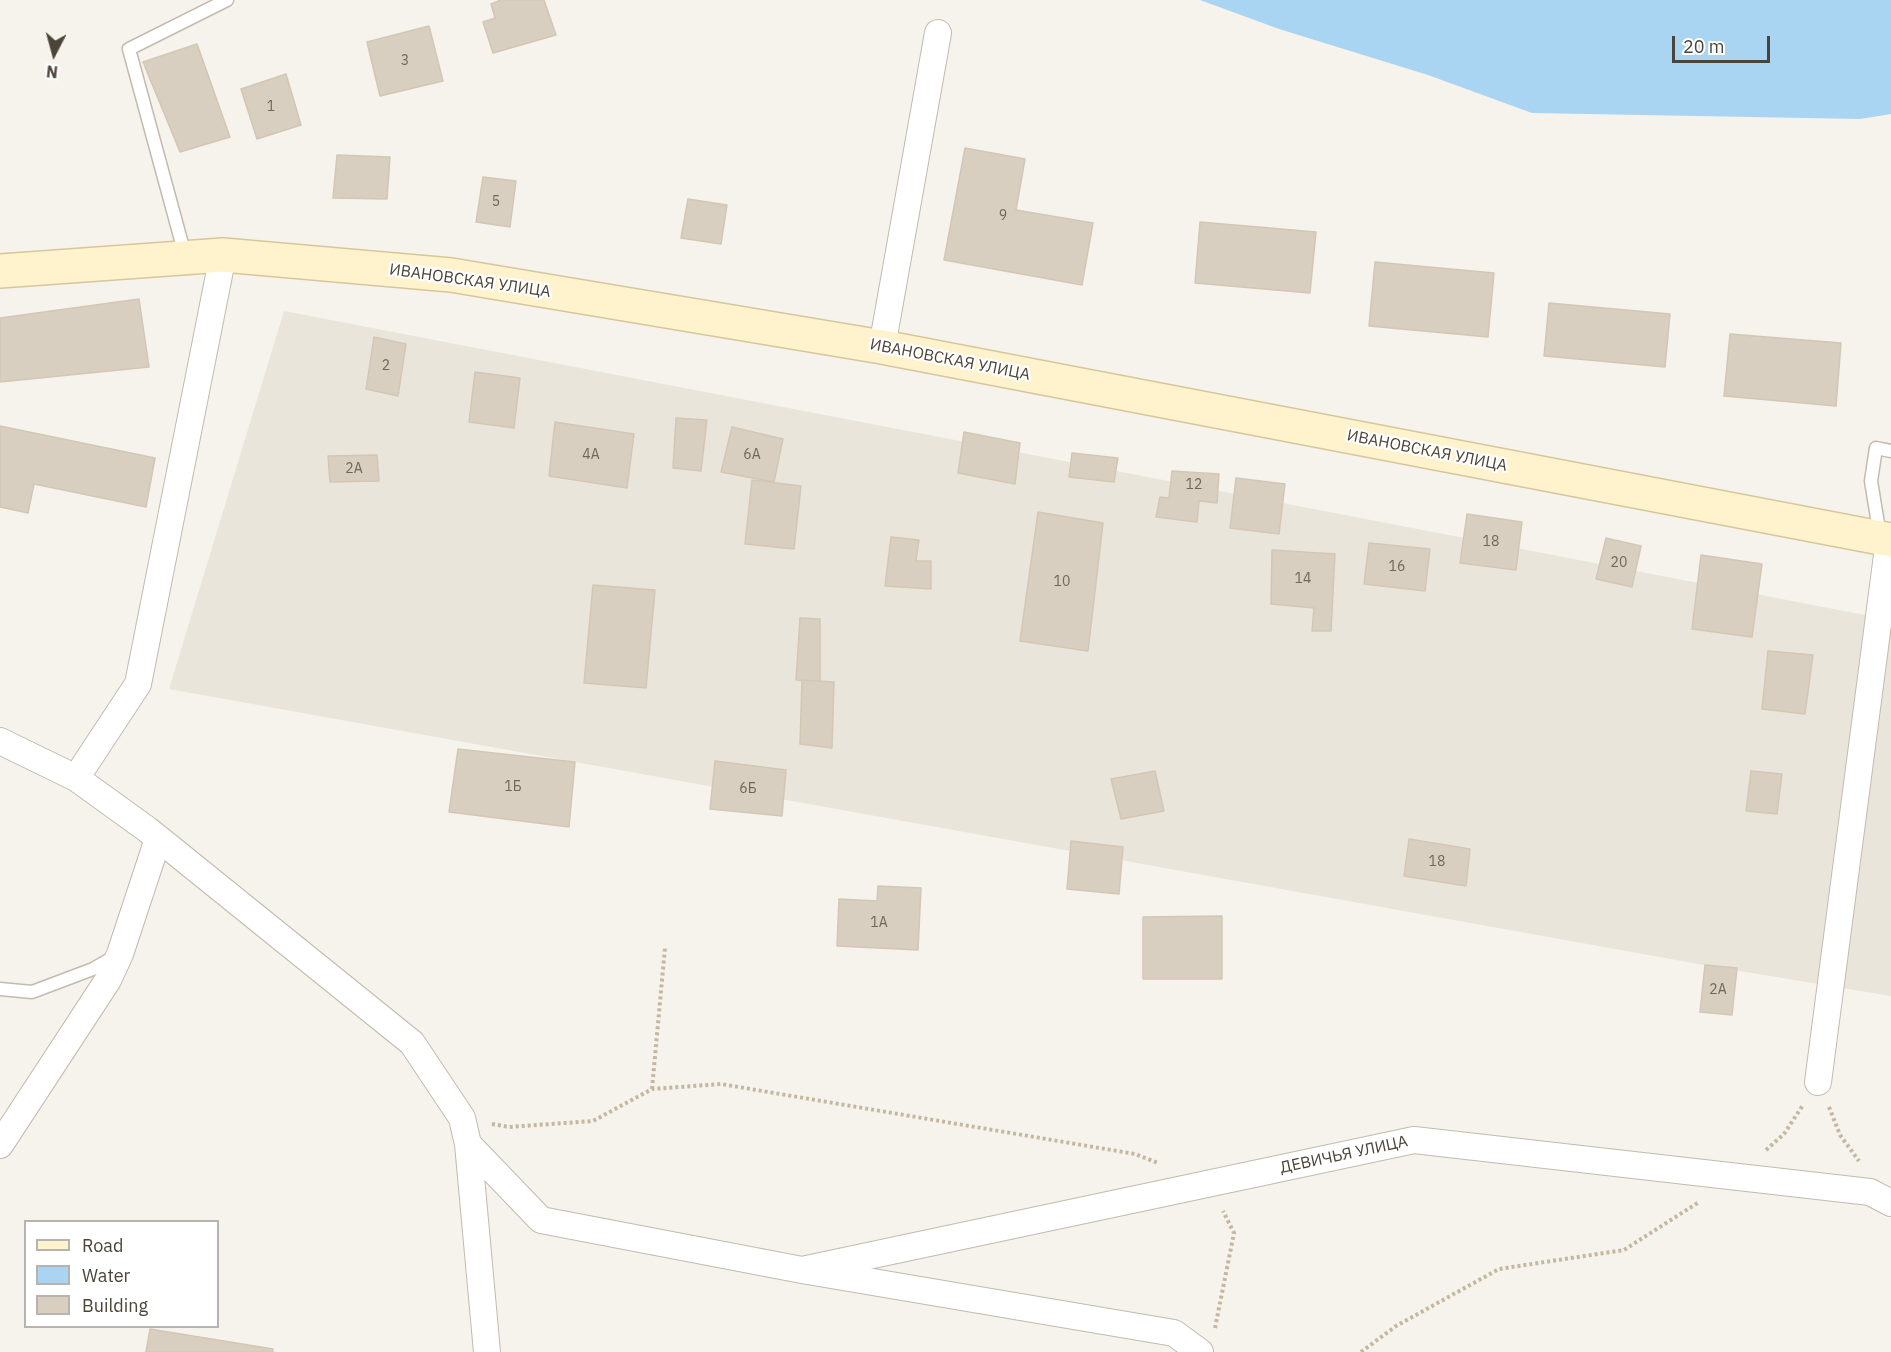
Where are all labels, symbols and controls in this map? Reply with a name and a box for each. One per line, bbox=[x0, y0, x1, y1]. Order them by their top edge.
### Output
north arrow bbox=[24, 24, 84, 84]
scale bar bbox=[1675, 24, 1772, 62]
text: 20 m bbox=[1683, 35, 1725, 58]
house number: 3 bbox=[401, 53, 409, 69]
text: N bbox=[45, 61, 59, 82]
house number: 1 bbox=[267, 99, 275, 115]
house number: 5 bbox=[492, 194, 500, 210]
house number: 9 bbox=[999, 208, 1007, 224]
street label: ИВАНОВСКАЯ УЛИЦА bbox=[388, 260, 552, 302]
street label: ИВАНОВСКАЯ УЛИЦА bbox=[868, 335, 1032, 385]
house number: 2 bbox=[382, 358, 390, 374]
street label: ИВАНОВСКАЯ УЛИЦА bbox=[1345, 426, 1509, 476]
house number: 4А bbox=[582, 447, 600, 463]
house number: 6А bbox=[743, 447, 761, 463]
house number: 2А bbox=[345, 461, 363, 477]
house number: 12 bbox=[1186, 477, 1202, 493]
house number: 18 bbox=[1483, 534, 1499, 550]
house number: 20 bbox=[1611, 555, 1627, 571]
house number: 16 bbox=[1389, 559, 1405, 575]
house number: 14 bbox=[1295, 571, 1311, 587]
house number: 10 bbox=[1054, 574, 1070, 590]
house number: 1Б bbox=[504, 779, 522, 795]
house number: 6Б bbox=[739, 781, 757, 797]
house number: 18 bbox=[1429, 854, 1445, 870]
house number: 1А bbox=[870, 915, 888, 931]
house number: 2А bbox=[1709, 982, 1727, 998]
street label: ДЕВИЧЬЯ УЛИЦА bbox=[1278, 1132, 1410, 1178]
legend bbox=[24, 1220, 219, 1328]
text: Road bbox=[82, 1234, 123, 1257]
text: Water bbox=[82, 1264, 130, 1287]
text: Building bbox=[82, 1294, 148, 1317]

